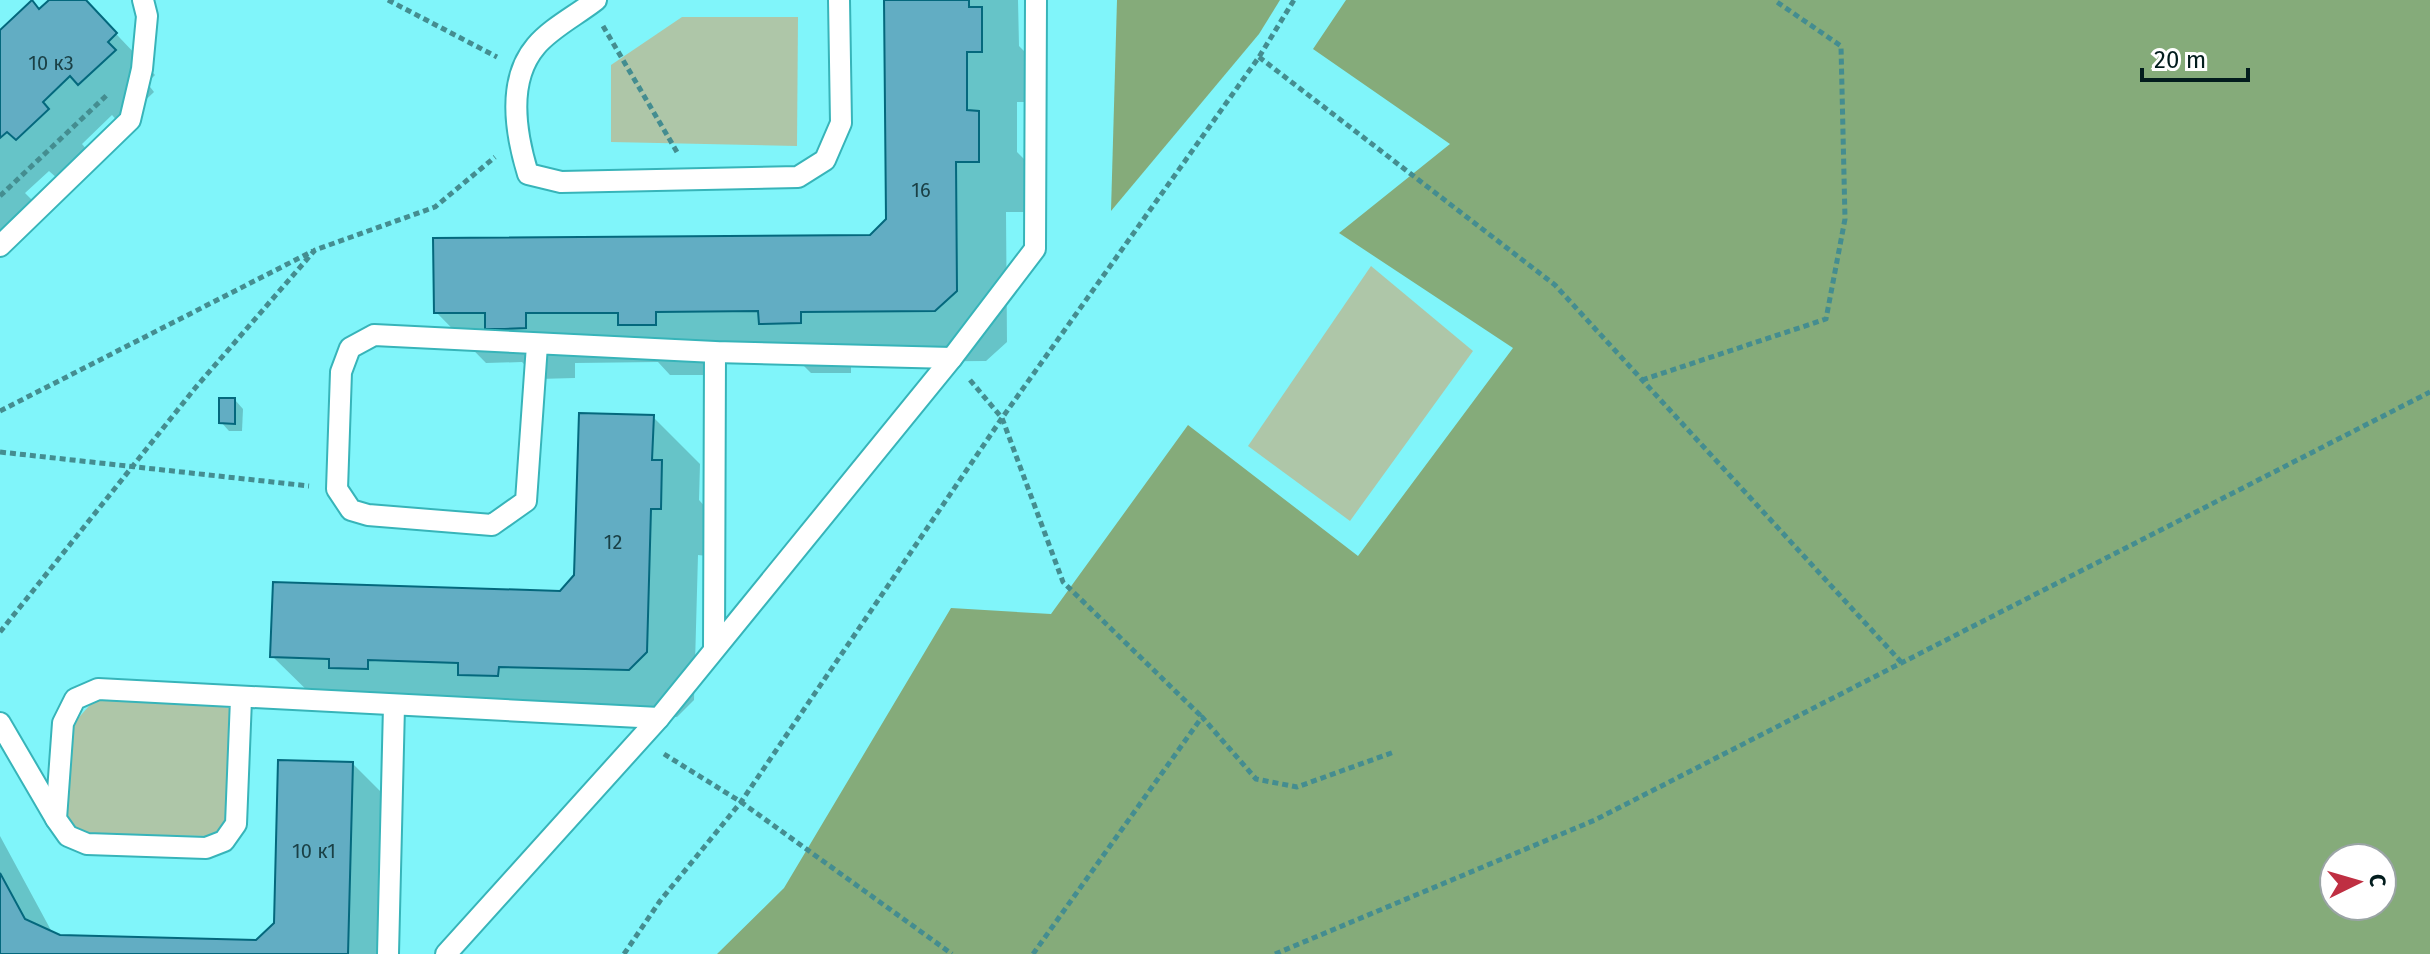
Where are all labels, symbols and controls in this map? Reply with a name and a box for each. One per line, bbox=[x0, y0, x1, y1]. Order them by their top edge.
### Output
scale bar bbox=[2142, 32, 2248, 82]
text: 20 m bbox=[2154, 46, 2206, 74]
house number: 10 к3 bbox=[28, 51, 74, 75]
house number: 16 bbox=[911, 178, 931, 202]
house number: 12 bbox=[604, 530, 622, 554]
house number: 10 к1 bbox=[292, 839, 336, 863]
north arrow bbox=[2318, 842, 2398, 922]
text: С bbox=[2363, 873, 2391, 888]

